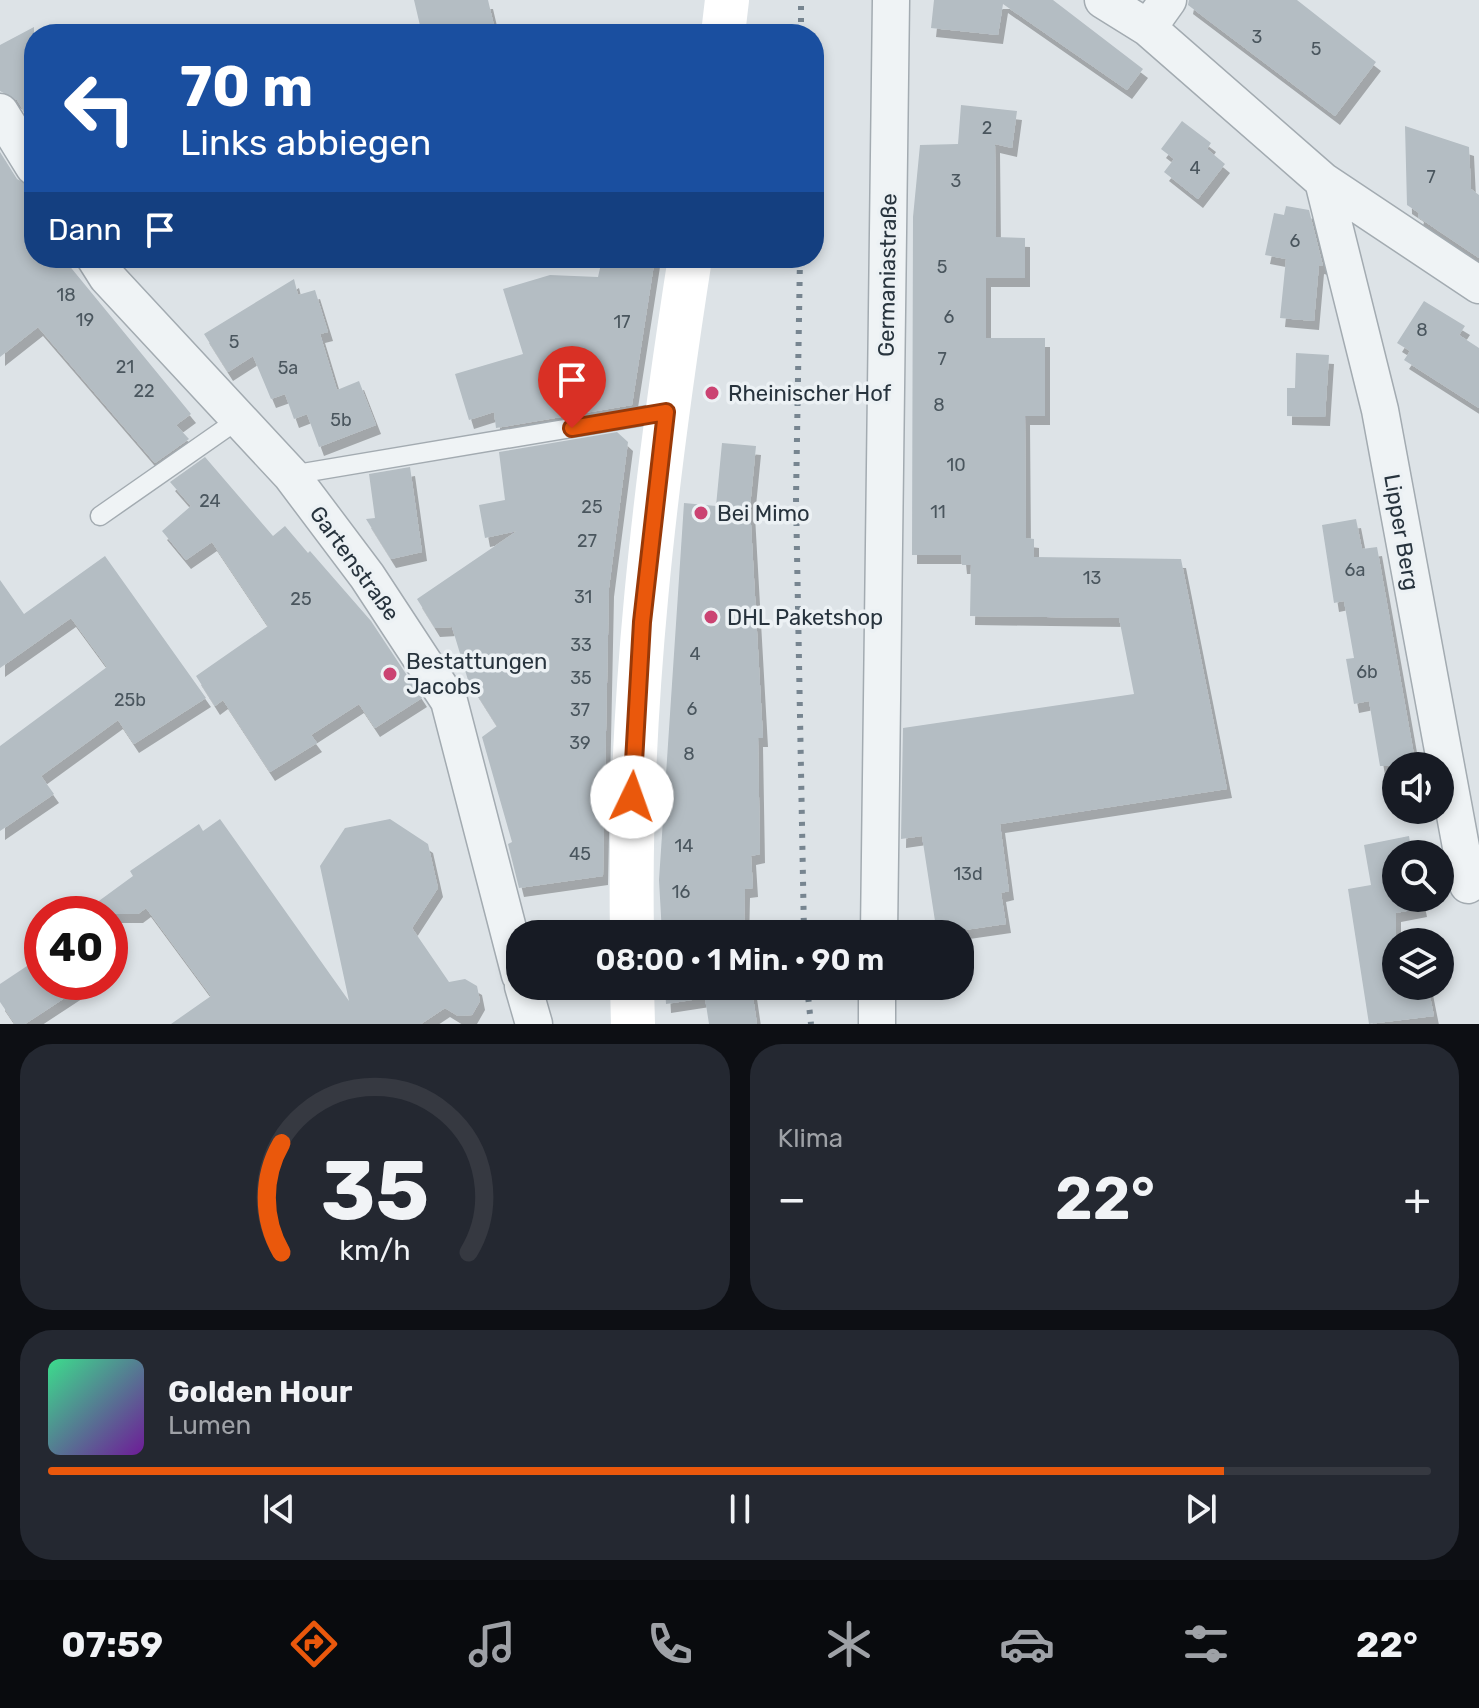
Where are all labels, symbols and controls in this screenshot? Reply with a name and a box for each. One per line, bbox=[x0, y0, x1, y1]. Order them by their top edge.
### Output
house number: 3 bbox=[1252, 26, 1262, 48]
house number: 5 bbox=[1311, 38, 1321, 60]
text: 70 m bbox=[180, 54, 313, 120]
icon: left bbox=[48, 56, 152, 160]
house number: 2 bbox=[982, 117, 992, 139]
text: Links abbiegen bbox=[180, 121, 431, 164]
house number: 4 bbox=[1189, 157, 1201, 179]
house number: 7 bbox=[1426, 166, 1436, 188]
house number: 3 bbox=[951, 170, 961, 192]
street label: Germaniastraße bbox=[873, 193, 902, 357]
icon: arrive bbox=[138, 208, 182, 252]
text: Dann bbox=[48, 212, 122, 248]
house number: 6 bbox=[1290, 230, 1301, 252]
house number: 5 bbox=[937, 256, 947, 278]
house number: 18 bbox=[56, 284, 76, 306]
house number: 6 bbox=[944, 306, 955, 328]
house number: 19 bbox=[76, 309, 94, 331]
house number: 17 bbox=[614, 311, 630, 333]
house number: 8 bbox=[1416, 319, 1428, 341]
house number: 5 bbox=[229, 331, 239, 353]
pin bbox=[538, 346, 606, 428]
house number: 7 bbox=[937, 348, 947, 370]
house number: 21 bbox=[116, 356, 134, 378]
house number: 5a bbox=[278, 357, 298, 379]
icon: arrive bbox=[550, 358, 594, 402]
house number: 22 bbox=[133, 380, 155, 402]
place label: Rheinischer Hof bbox=[728, 380, 892, 407]
marker: Rheinischer Hof bbox=[703, 384, 721, 402]
house number: 8 bbox=[933, 394, 945, 416]
house number: 5b bbox=[330, 409, 352, 431]
house number: 10 bbox=[946, 454, 966, 476]
street label: Lipper Berg bbox=[1378, 472, 1425, 592]
house number: 24 bbox=[199, 490, 221, 512]
house number: 25 bbox=[581, 496, 603, 518]
place label: Bei Mimo bbox=[717, 500, 810, 527]
street label: Gartenstraße bbox=[304, 501, 405, 626]
house number: 11 bbox=[930, 501, 946, 523]
marker: Bei Mimo bbox=[692, 504, 710, 522]
house number: 27 bbox=[577, 530, 597, 552]
house number: 6a bbox=[1345, 559, 1365, 581]
house number: 13 bbox=[1083, 567, 1101, 589]
house number: 31 bbox=[574, 586, 592, 608]
house number: 25 bbox=[290, 588, 312, 610]
place label: DHL Paketshop bbox=[727, 604, 883, 631]
marker: DHL Paketshop bbox=[702, 608, 720, 626]
house number: 33 bbox=[570, 634, 592, 656]
house number: 4 bbox=[689, 643, 701, 665]
place label: Bestattungen Jacobs bbox=[406, 648, 547, 700]
house number: 6b bbox=[1356, 661, 1378, 683]
marker: Bestattungen Jacobs bbox=[381, 665, 399, 683]
house number: 35 bbox=[570, 667, 592, 689]
house number: 25b bbox=[114, 689, 146, 711]
house number: 6 bbox=[687, 698, 698, 720]
house number: 37 bbox=[570, 699, 590, 721]
house number: 39 bbox=[569, 732, 591, 754]
house number: 8 bbox=[683, 743, 695, 765]
map controls bbox=[1382, 752, 1454, 1000]
button: sound bbox=[1382, 752, 1454, 824]
position arrow bbox=[590, 755, 674, 839]
house number: 14 bbox=[675, 835, 693, 857]
button: search bbox=[1382, 840, 1454, 912]
house number: 45 bbox=[569, 843, 591, 865]
house number: 13d bbox=[953, 863, 983, 885]
house number: 16 bbox=[672, 881, 690, 903]
speed limit sign: 40 bbox=[24, 896, 128, 1000]
button: layers bbox=[1382, 928, 1454, 1000]
text: 08:00 · 1 Min. · 90 m bbox=[596, 942, 884, 978]
text: Klima bbox=[778, 1123, 843, 1154]
text: 35 bbox=[320, 1141, 429, 1240]
text: 22° bbox=[1055, 1163, 1155, 1234]
text: − bbox=[778, 1173, 806, 1225]
text: + bbox=[1404, 1173, 1431, 1225]
text: km/h bbox=[339, 1233, 410, 1267]
text: Golden Hour bbox=[168, 1374, 352, 1410]
text: Lumen bbox=[168, 1410, 251, 1441]
icon: previous bbox=[257, 1487, 301, 1531]
icon: pause bbox=[718, 1487, 762, 1531]
icon: next bbox=[1179, 1487, 1223, 1531]
icon: directions bbox=[286, 1616, 342, 1672]
icon: music bbox=[464, 1616, 520, 1672]
icon: phone bbox=[642, 1616, 698, 1672]
icon: climate bbox=[821, 1616, 877, 1672]
icon: car bbox=[999, 1616, 1055, 1672]
icon: filters bbox=[1178, 1616, 1234, 1672]
text: 07:59 bbox=[61, 1623, 163, 1666]
text: 22° bbox=[1356, 1623, 1418, 1666]

